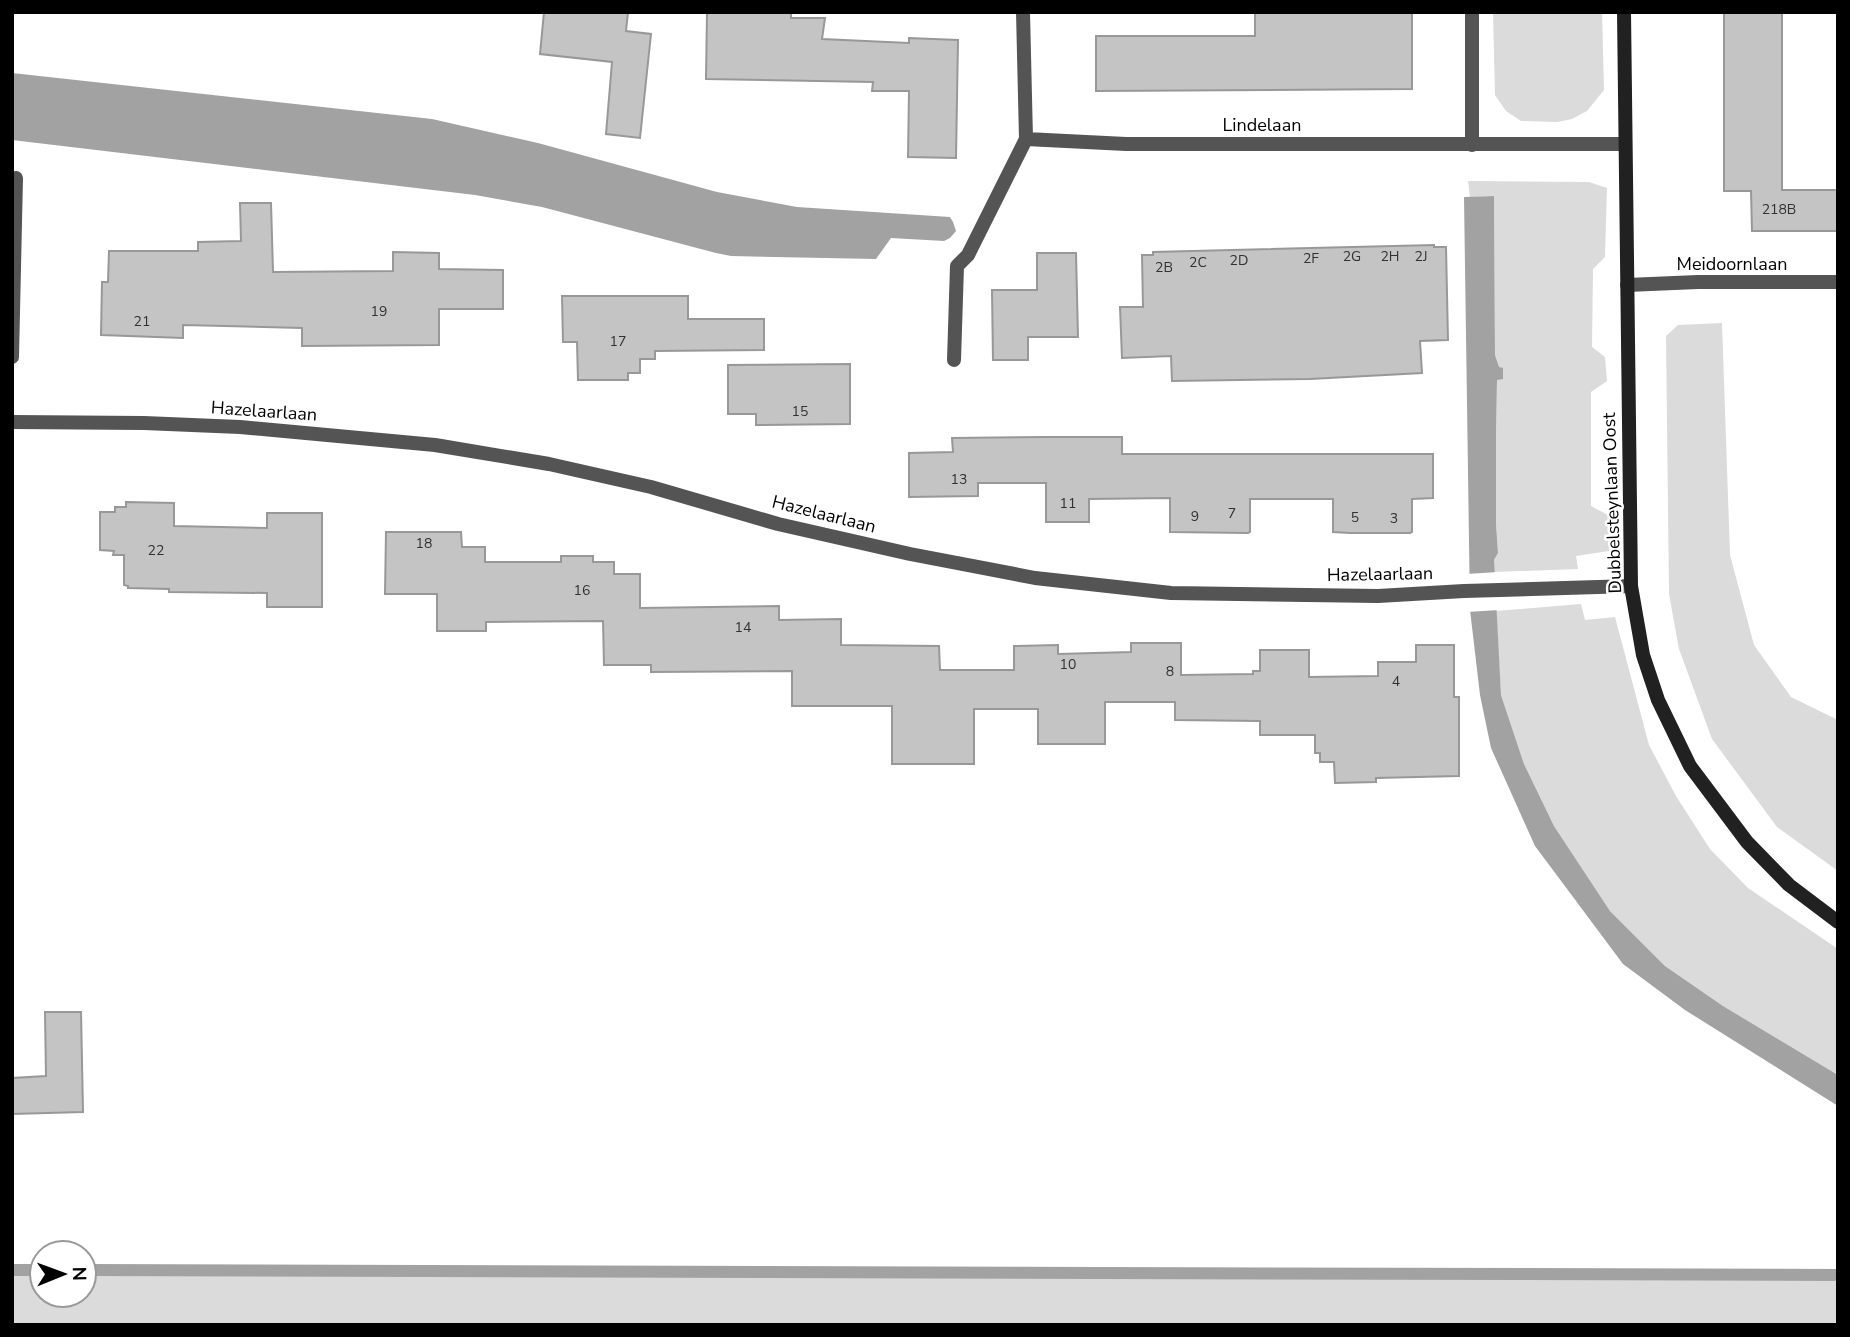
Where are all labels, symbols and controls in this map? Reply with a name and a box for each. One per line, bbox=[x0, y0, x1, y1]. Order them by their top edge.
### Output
street label: Lindelaan bbox=[1223, 113, 1301, 137]
house number: 218B bbox=[1762, 200, 1796, 219]
house number: 2G bbox=[1343, 247, 1361, 266]
house number: 2H bbox=[1380, 247, 1400, 266]
house number: 2J bbox=[1415, 247, 1427, 266]
house number: 2F bbox=[1303, 249, 1319, 268]
house number: 2D bbox=[1230, 251, 1248, 270]
street label: Meidoornlaan bbox=[1677, 252, 1787, 276]
house number: 2C bbox=[1189, 253, 1207, 272]
house number: 2B bbox=[1155, 258, 1173, 277]
house number: 19 bbox=[371, 302, 387, 321]
house number: 21 bbox=[134, 312, 150, 331]
house number: 17 bbox=[610, 332, 626, 351]
street label: Hazelaarlaan bbox=[210, 395, 318, 427]
house number: 15 bbox=[792, 402, 808, 421]
street label: Dubbelsteynlaan Oost bbox=[1597, 411, 1627, 594]
house number: 13 bbox=[951, 470, 967, 489]
street label: Hazelaarlaan bbox=[769, 489, 879, 539]
house number: 11 bbox=[1060, 494, 1076, 513]
house number: 7 bbox=[1228, 504, 1236, 523]
house number: 9 bbox=[1191, 507, 1199, 526]
house number: 5 bbox=[1351, 508, 1359, 527]
house number: 3 bbox=[1390, 509, 1398, 528]
house number: 18 bbox=[416, 534, 432, 553]
house number: 22 bbox=[148, 541, 164, 560]
street label: Hazelaarlaan bbox=[1327, 561, 1433, 587]
house number: 16 bbox=[574, 581, 590, 600]
house number: 14 bbox=[735, 618, 751, 637]
house number: 10 bbox=[1060, 655, 1076, 674]
house number: 8 bbox=[1166, 662, 1174, 681]
house number: 4 bbox=[1392, 672, 1400, 691]
north arrow bbox=[28, 1239, 98, 1309]
text: N bbox=[66, 1266, 92, 1281]

